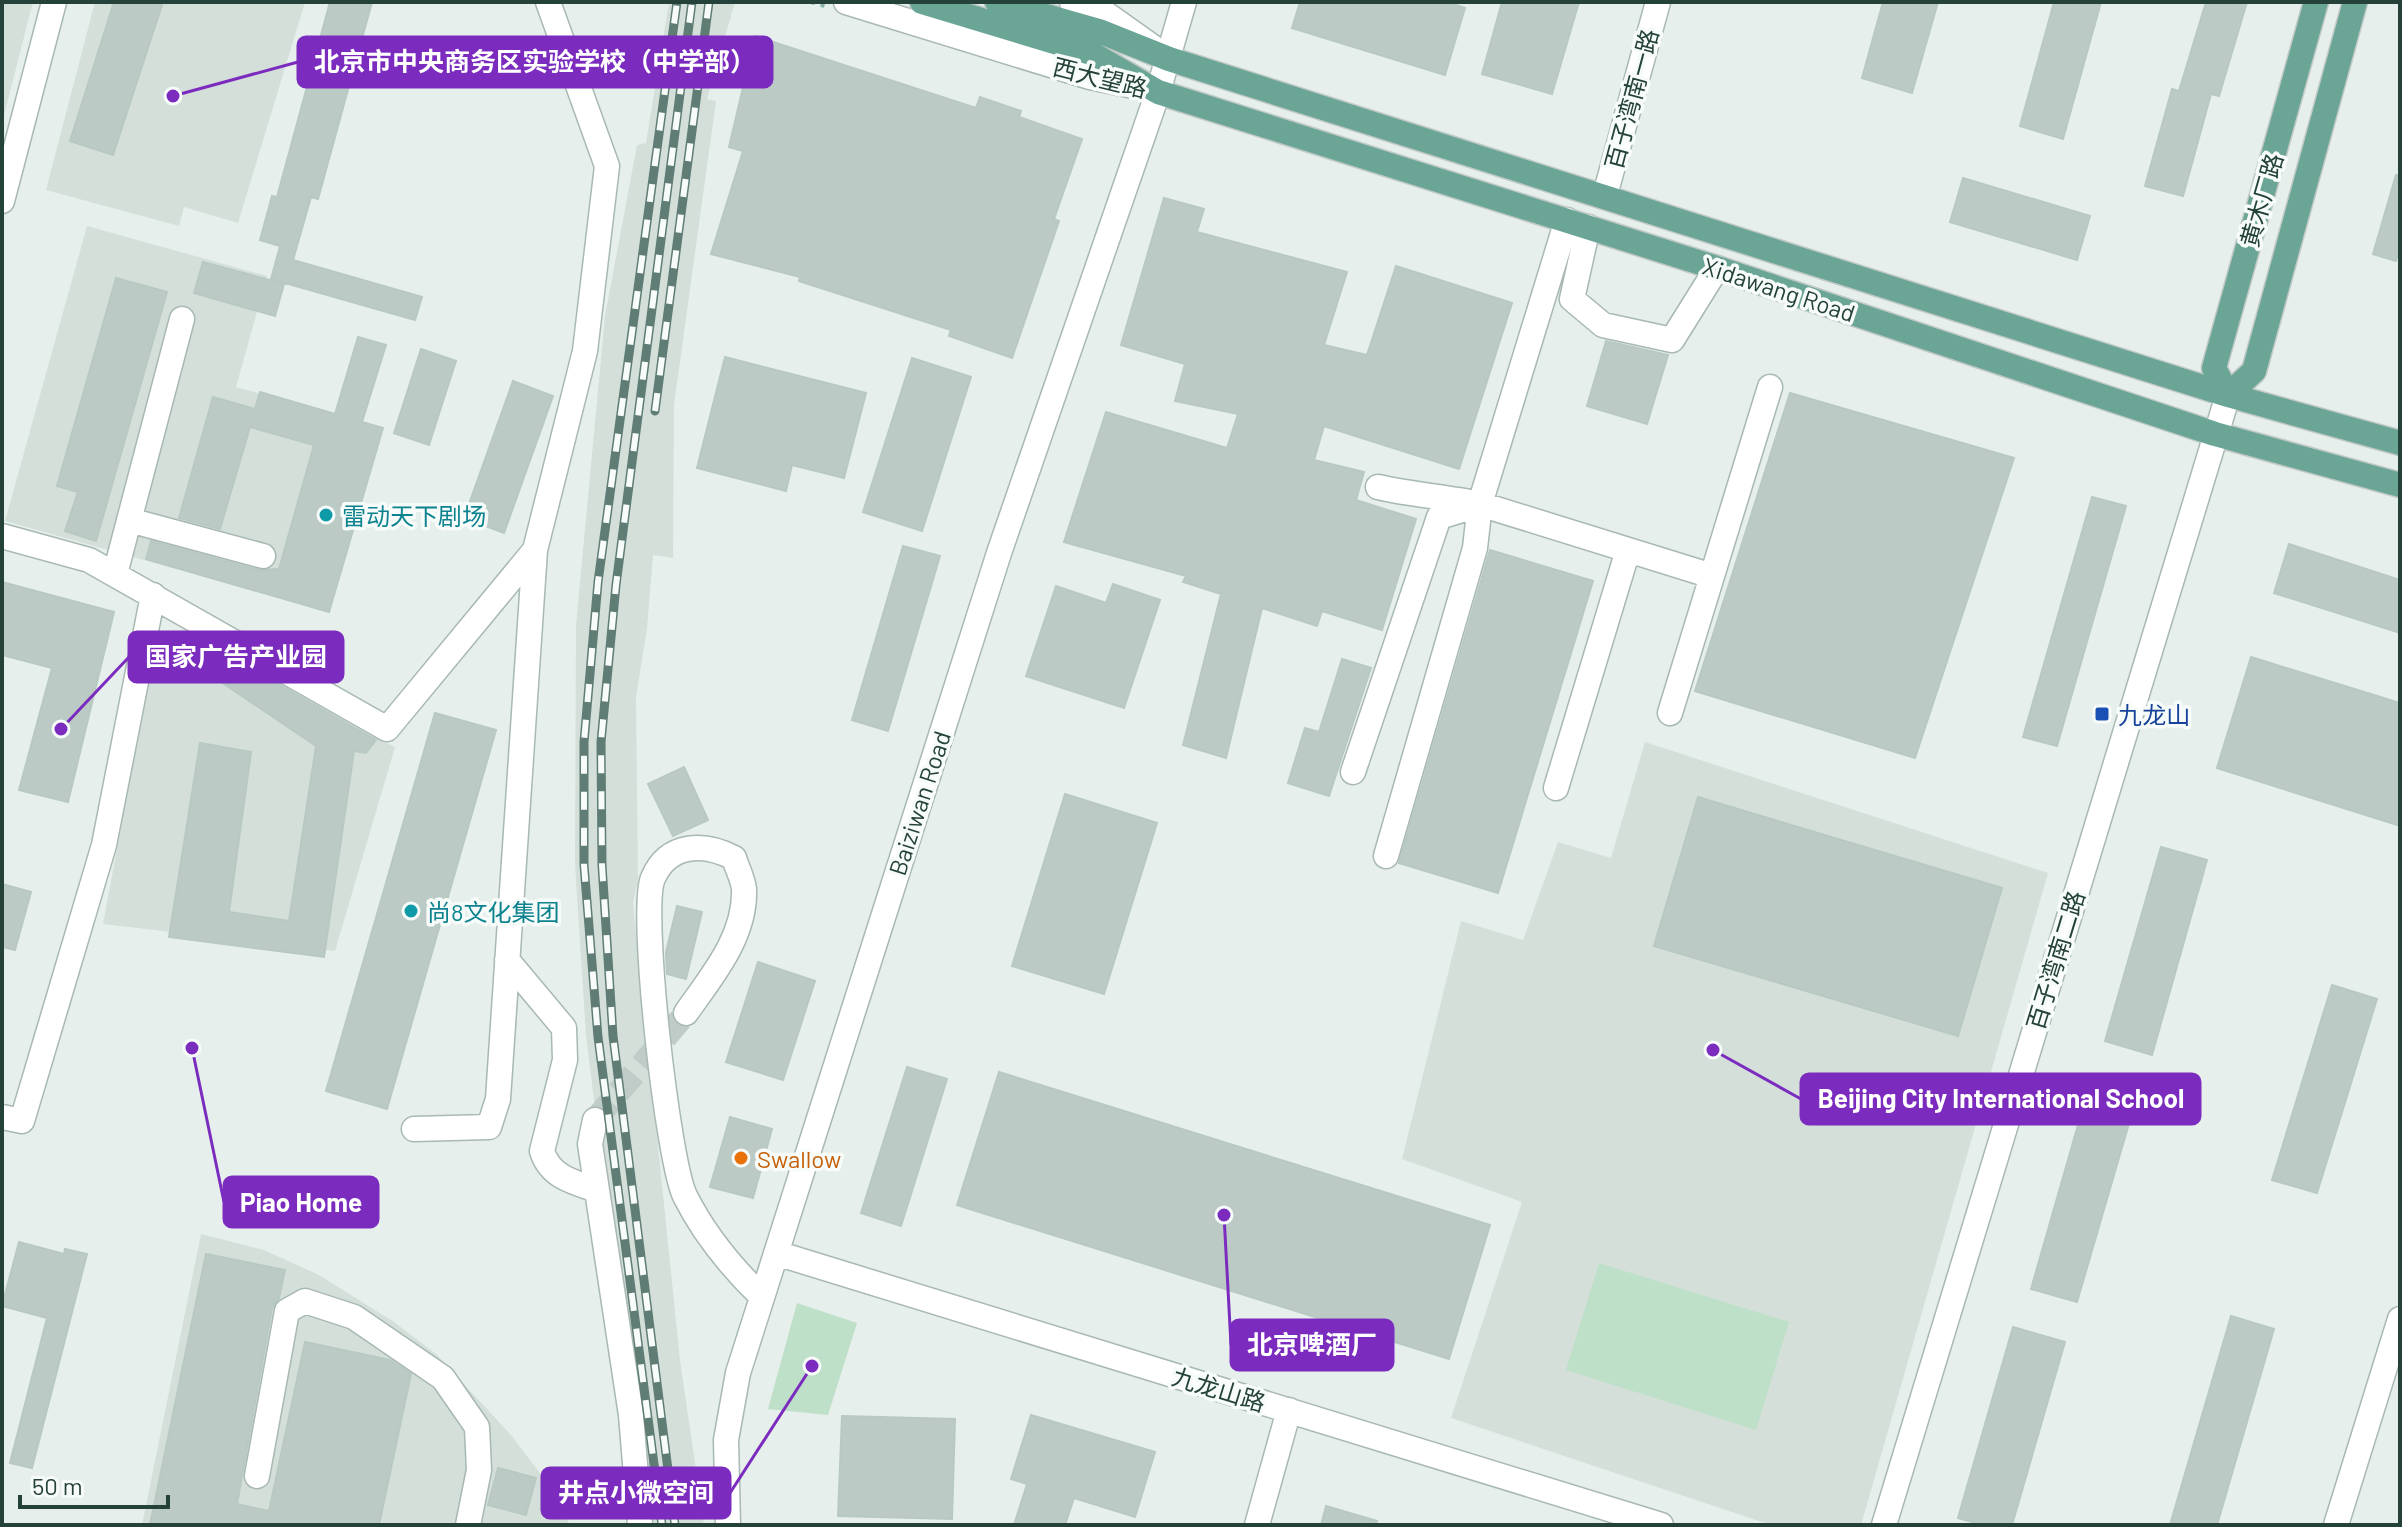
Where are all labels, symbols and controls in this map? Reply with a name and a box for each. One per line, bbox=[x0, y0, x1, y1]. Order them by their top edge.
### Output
street label: 百子湾南一路 bbox=[1598, 26, 1664, 172]
callout: 北京市中央商务区实验学校（中学部） bbox=[298, 37, 772, 87]
text: 北京市中央商务区实验学校（中学部） bbox=[314, 45, 756, 76]
street label: 西大望路 bbox=[1050, 51, 1150, 103]
street label: 黄木厂路 bbox=[2234, 150, 2288, 250]
street label: Xidawang Road bbox=[1699, 251, 1859, 327]
place label: 雷动天下剧场 bbox=[342, 501, 486, 530]
marker: 雷动天下剧场 bbox=[317, 506, 335, 524]
callout: 国家广告产业园 bbox=[129, 632, 343, 682]
text: 国家广告产业园 bbox=[145, 640, 327, 671]
place label: 九龙山 bbox=[2118, 700, 2190, 729]
marker: 九龙山 bbox=[2093, 705, 2111, 723]
street label: Baiziwan Road bbox=[882, 727, 956, 879]
street label: 百子湾南二路 bbox=[2020, 887, 2090, 1033]
place label: 尚8文化集团 bbox=[427, 897, 560, 926]
marker: 尚8文化集团 bbox=[402, 902, 420, 920]
callout: Beijing City International School bbox=[1801, 1074, 2200, 1124]
text: Beijing City International School bbox=[1818, 1082, 2184, 1113]
place label: Swallow bbox=[757, 1144, 841, 1173]
marker: Swallow bbox=[732, 1149, 750, 1167]
callout: Piao Home bbox=[224, 1177, 378, 1227]
text: Piao Home bbox=[240, 1186, 362, 1217]
callout: 北京啤酒厂 bbox=[1231, 1320, 1393, 1370]
text: 北京啤酒厂 bbox=[1247, 1328, 1377, 1359]
street label: 九龙山路 bbox=[1169, 1361, 1269, 1417]
scale bar bbox=[20, 1459, 168, 1509]
callout: 井点小微空间 bbox=[542, 1468, 730, 1518]
text: 50 m bbox=[32, 1471, 83, 1500]
text: 井点小微空间 bbox=[558, 1476, 714, 1507]

